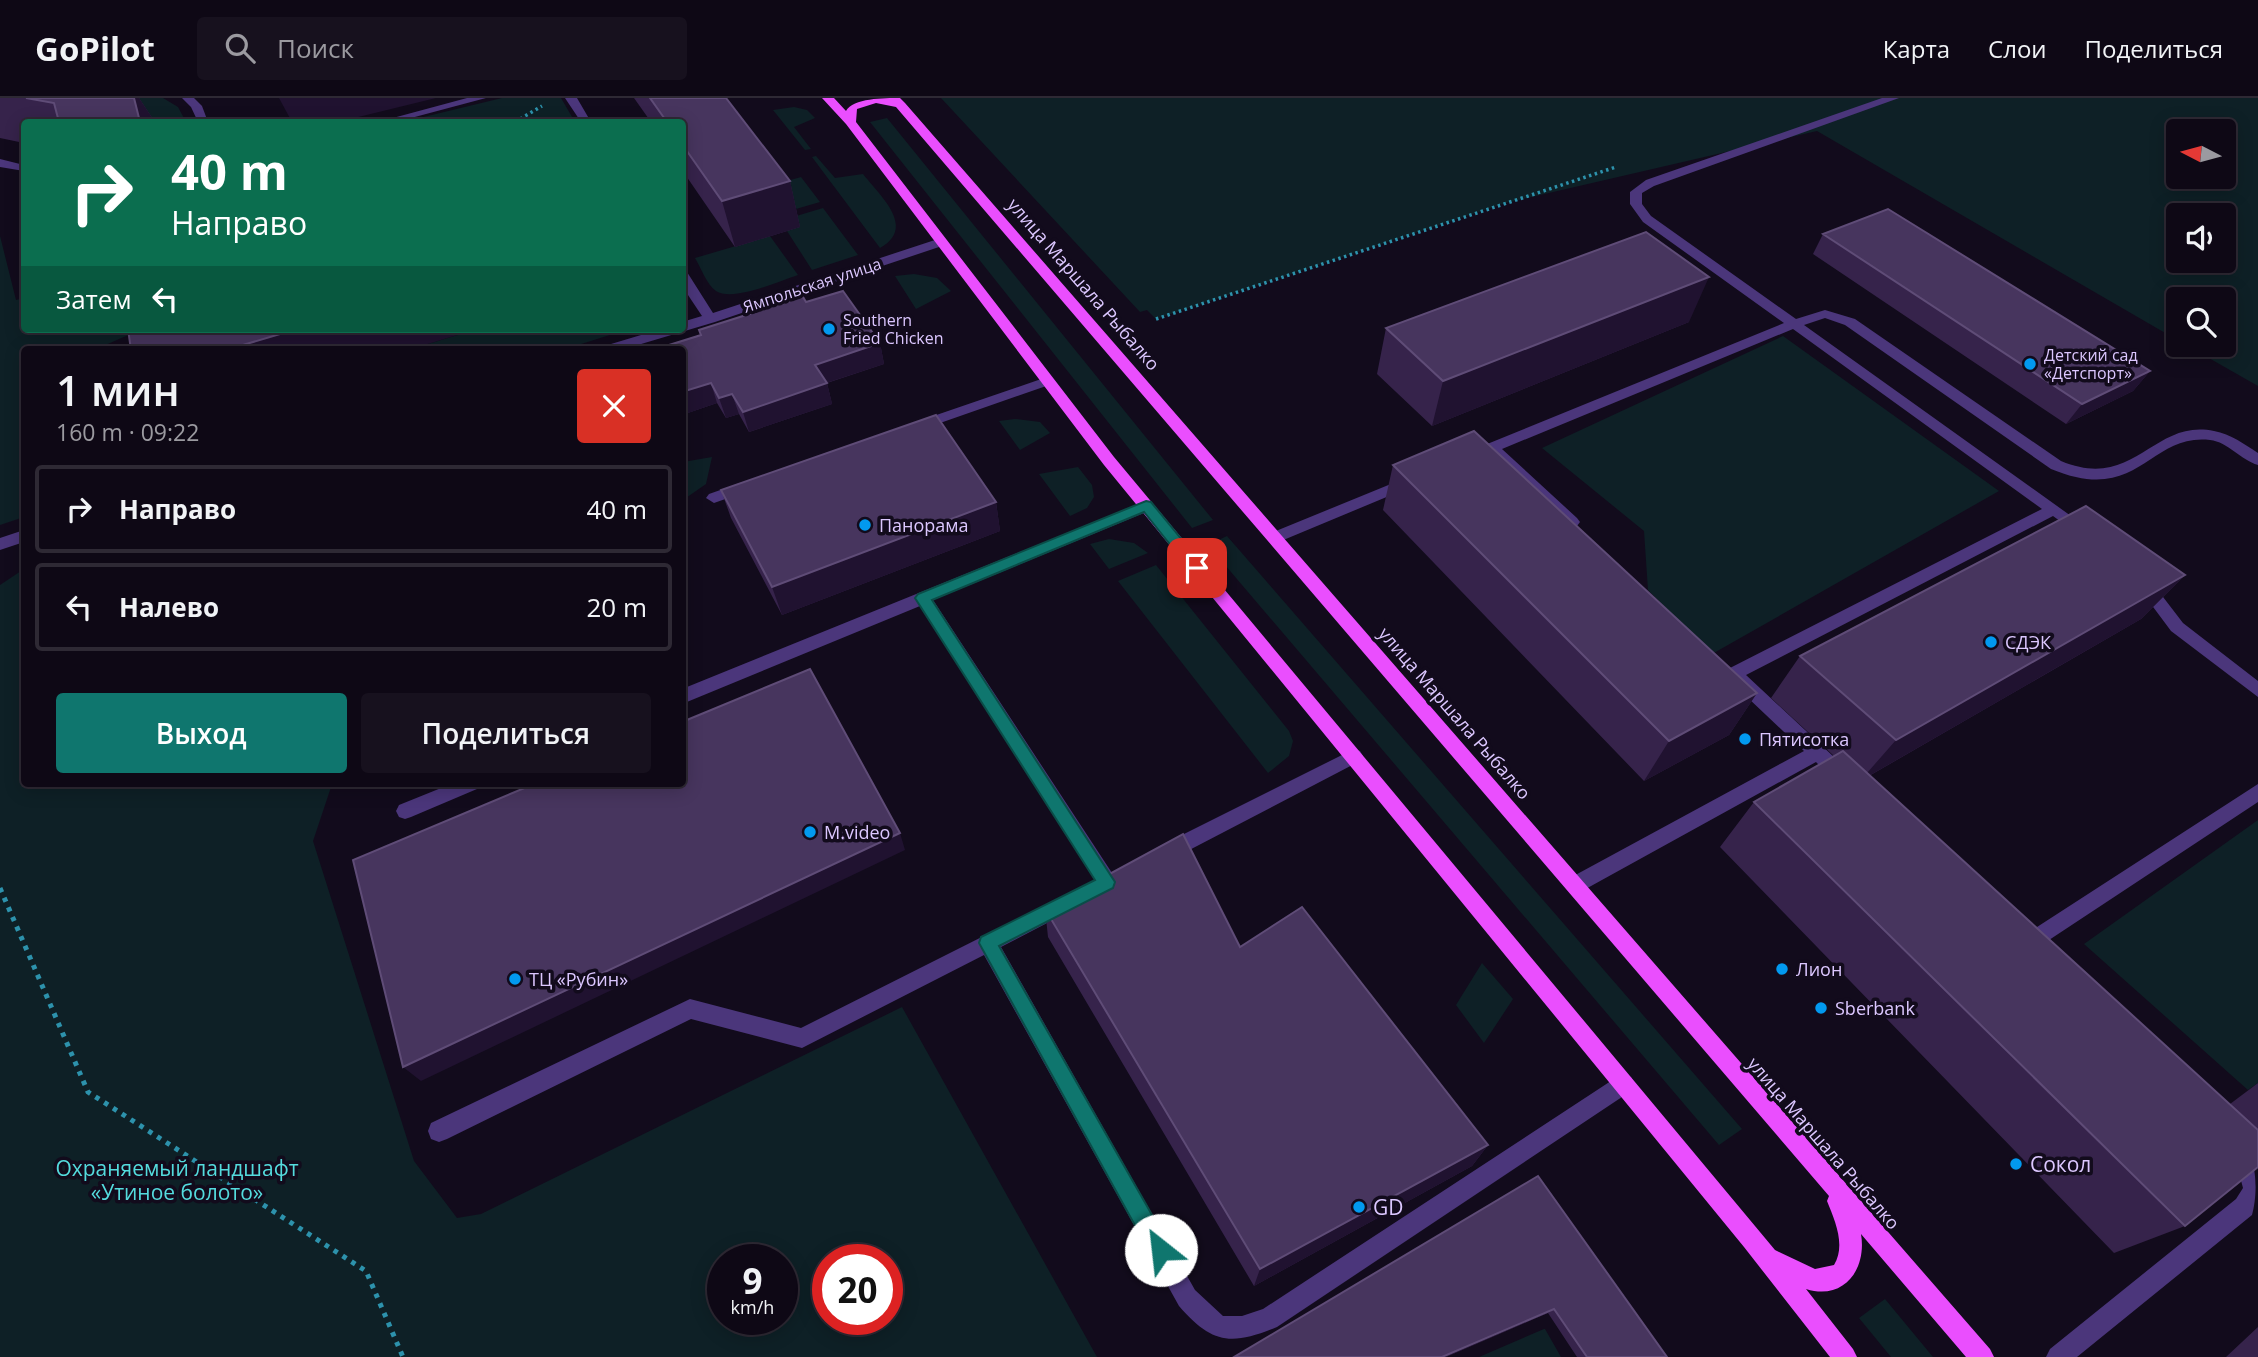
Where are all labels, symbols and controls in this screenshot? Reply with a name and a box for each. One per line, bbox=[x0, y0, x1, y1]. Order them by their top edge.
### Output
search box bbox=[197, 17, 687, 80]
text: GoPilot bbox=[35, 26, 155, 71]
icon: search bbox=[221, 29, 259, 67]
text: Поиск bbox=[277, 30, 354, 66]
text: Карта bbox=[1883, 32, 1950, 65]
text: Слои bbox=[1988, 32, 2047, 65]
text: Поделиться bbox=[2085, 32, 2223, 65]
north arrow bbox=[2166, 119, 2236, 189]
map controls bbox=[2166, 119, 2236, 357]
text: 40 m bbox=[171, 138, 288, 204]
icon: right bbox=[56, 147, 147, 238]
street label: улица Маршала Рыбалко bbox=[1003, 193, 1165, 375]
text: Направо bbox=[171, 201, 307, 244]
button: sound bbox=[2166, 203, 2236, 273]
street label: Ямпольская улица bbox=[740, 252, 884, 318]
icon: left bbox=[146, 280, 184, 318]
text: Затем bbox=[56, 281, 132, 317]
button: search bbox=[2166, 287, 2236, 357]
place label: Southern Fried Chicken bbox=[843, 309, 944, 349]
marker: Southern Fried Chicken bbox=[821, 321, 837, 337]
place label: Детский сад «Детспорт» bbox=[2044, 344, 2138, 384]
marker: Детский сад «Детспорт» bbox=[2022, 356, 2038, 372]
text: 1 мин bbox=[56, 361, 180, 418]
button: close bbox=[577, 369, 651, 443]
text: 160 m · 09:22 bbox=[56, 416, 199, 448]
icon: right bbox=[60, 490, 98, 528]
text: Направо bbox=[119, 491, 236, 527]
text: 40 m bbox=[586, 491, 647, 527]
place label: Панорама bbox=[879, 513, 969, 537]
marker: Панорама bbox=[857, 517, 873, 533]
pin bbox=[1167, 538, 1227, 598]
icon: arrive bbox=[1178, 549, 1216, 587]
icon: left bbox=[60, 588, 98, 626]
text: Налево bbox=[119, 589, 219, 625]
text: 20 m bbox=[586, 589, 647, 625]
street label: улица Маршала Рыбалко bbox=[1374, 622, 1536, 804]
place label: СДЭК bbox=[2005, 630, 2051, 654]
marker: СДЭК bbox=[1983, 634, 1999, 650]
button: Выход bbox=[56, 693, 347, 773]
button: Поделиться bbox=[361, 693, 651, 773]
place label: Пятисотка bbox=[1759, 727, 1849, 751]
marker: Пятисотка bbox=[1737, 731, 1753, 747]
place label: M.video bbox=[824, 820, 890, 844]
marker: M.video bbox=[802, 824, 818, 840]
place label: Лион bbox=[1796, 957, 1842, 981]
marker: Лион bbox=[1774, 961, 1790, 977]
place label: ТЦ «Рубин» bbox=[529, 967, 628, 991]
marker: ТЦ «Рубин» bbox=[507, 971, 523, 987]
place label: Sberbank bbox=[1835, 996, 1915, 1020]
marker: Sberbank bbox=[1813, 1000, 1829, 1016]
street label: улица Маршала Рыбалко bbox=[1743, 1052, 1905, 1234]
place label: Сокол bbox=[2030, 1150, 2091, 1178]
park label: Охраняемый ландшафт «Утиное болото» bbox=[55, 1154, 299, 1206]
marker: Сокол bbox=[2008, 1156, 2024, 1172]
place label: GD bbox=[1373, 1193, 1404, 1221]
marker: GD bbox=[1351, 1199, 1367, 1215]
position arrow bbox=[1124, 1213, 1198, 1287]
speed limit sign: 20 bbox=[812, 1244, 903, 1335]
text: 9 bbox=[742, 1257, 763, 1304]
text: km/h bbox=[731, 1295, 774, 1319]

